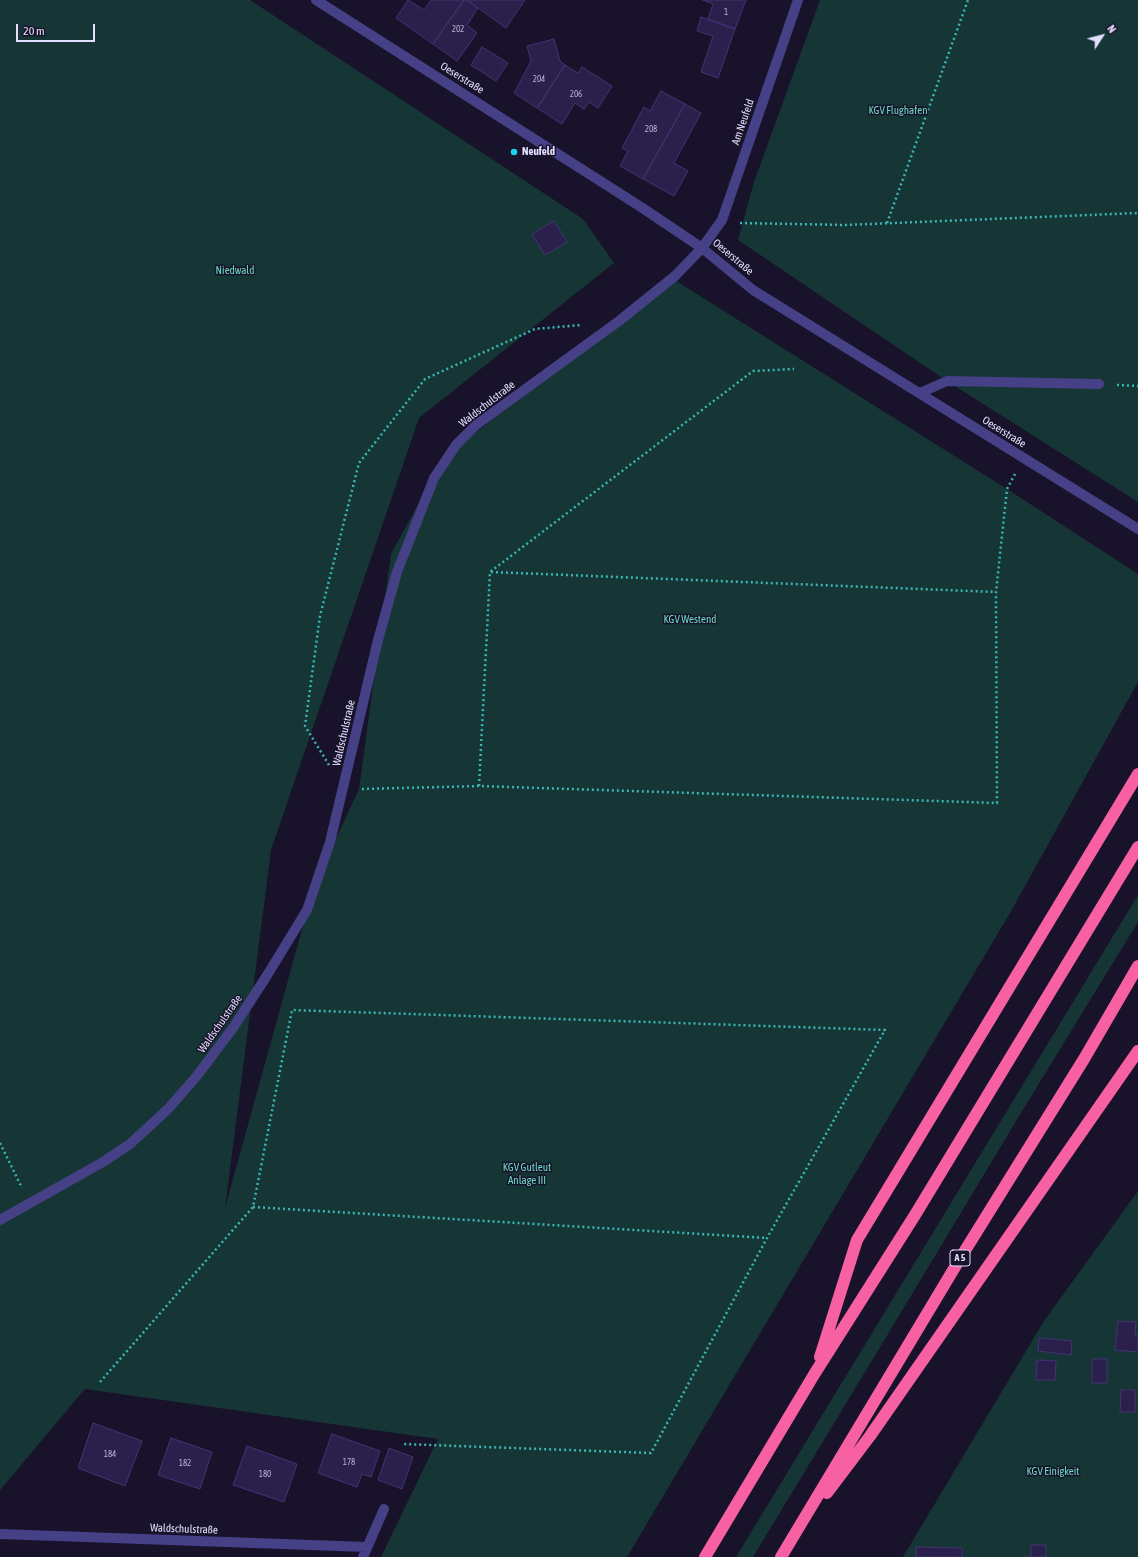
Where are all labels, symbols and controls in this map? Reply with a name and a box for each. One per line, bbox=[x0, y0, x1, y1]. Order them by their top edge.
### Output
house number: 1 bbox=[724, 7, 728, 17]
scale bar bbox=[18, 16, 97, 42]
north arrow bbox=[1082, 16, 1122, 56]
text: N bbox=[1105, 23, 1118, 35]
text: 20 m bbox=[23, 24, 45, 38]
house number: 202 bbox=[452, 24, 464, 34]
street label: Oeserstraße bbox=[438, 59, 486, 97]
house number: 204 bbox=[533, 74, 545, 84]
house number: 206 bbox=[570, 89, 582, 99]
street label: Am Neufeld bbox=[729, 97, 757, 147]
park label: KGV Flughafen bbox=[869, 104, 927, 118]
house number: 208 bbox=[645, 124, 657, 134]
place label: Neufeld bbox=[522, 145, 555, 159]
marker: Neufeld bbox=[509, 147, 519, 157]
street label: Oeserstraße bbox=[710, 236, 756, 278]
park label: Niedwald bbox=[216, 264, 254, 278]
street label: Waldschulstraße bbox=[456, 378, 518, 430]
street label: Oeserstraße bbox=[980, 413, 1028, 451]
park label: KGV Westend bbox=[664, 613, 716, 627]
street label: Waldschulstraße bbox=[330, 699, 358, 767]
street label: Waldschulstraße bbox=[195, 993, 245, 1055]
park label: KGV Gutleut Anlage III bbox=[503, 1161, 551, 1187]
road number: A 5 bbox=[950, 1250, 970, 1266]
house number: 184 bbox=[104, 1449, 116, 1459]
house number: 178 bbox=[343, 1457, 355, 1467]
house number: 182 bbox=[179, 1458, 191, 1468]
park label: KGV Einigkeit bbox=[1027, 1465, 1079, 1479]
house number: 180 bbox=[259, 1469, 271, 1479]
street label: Waldschulstraße bbox=[150, 1521, 218, 1537]

